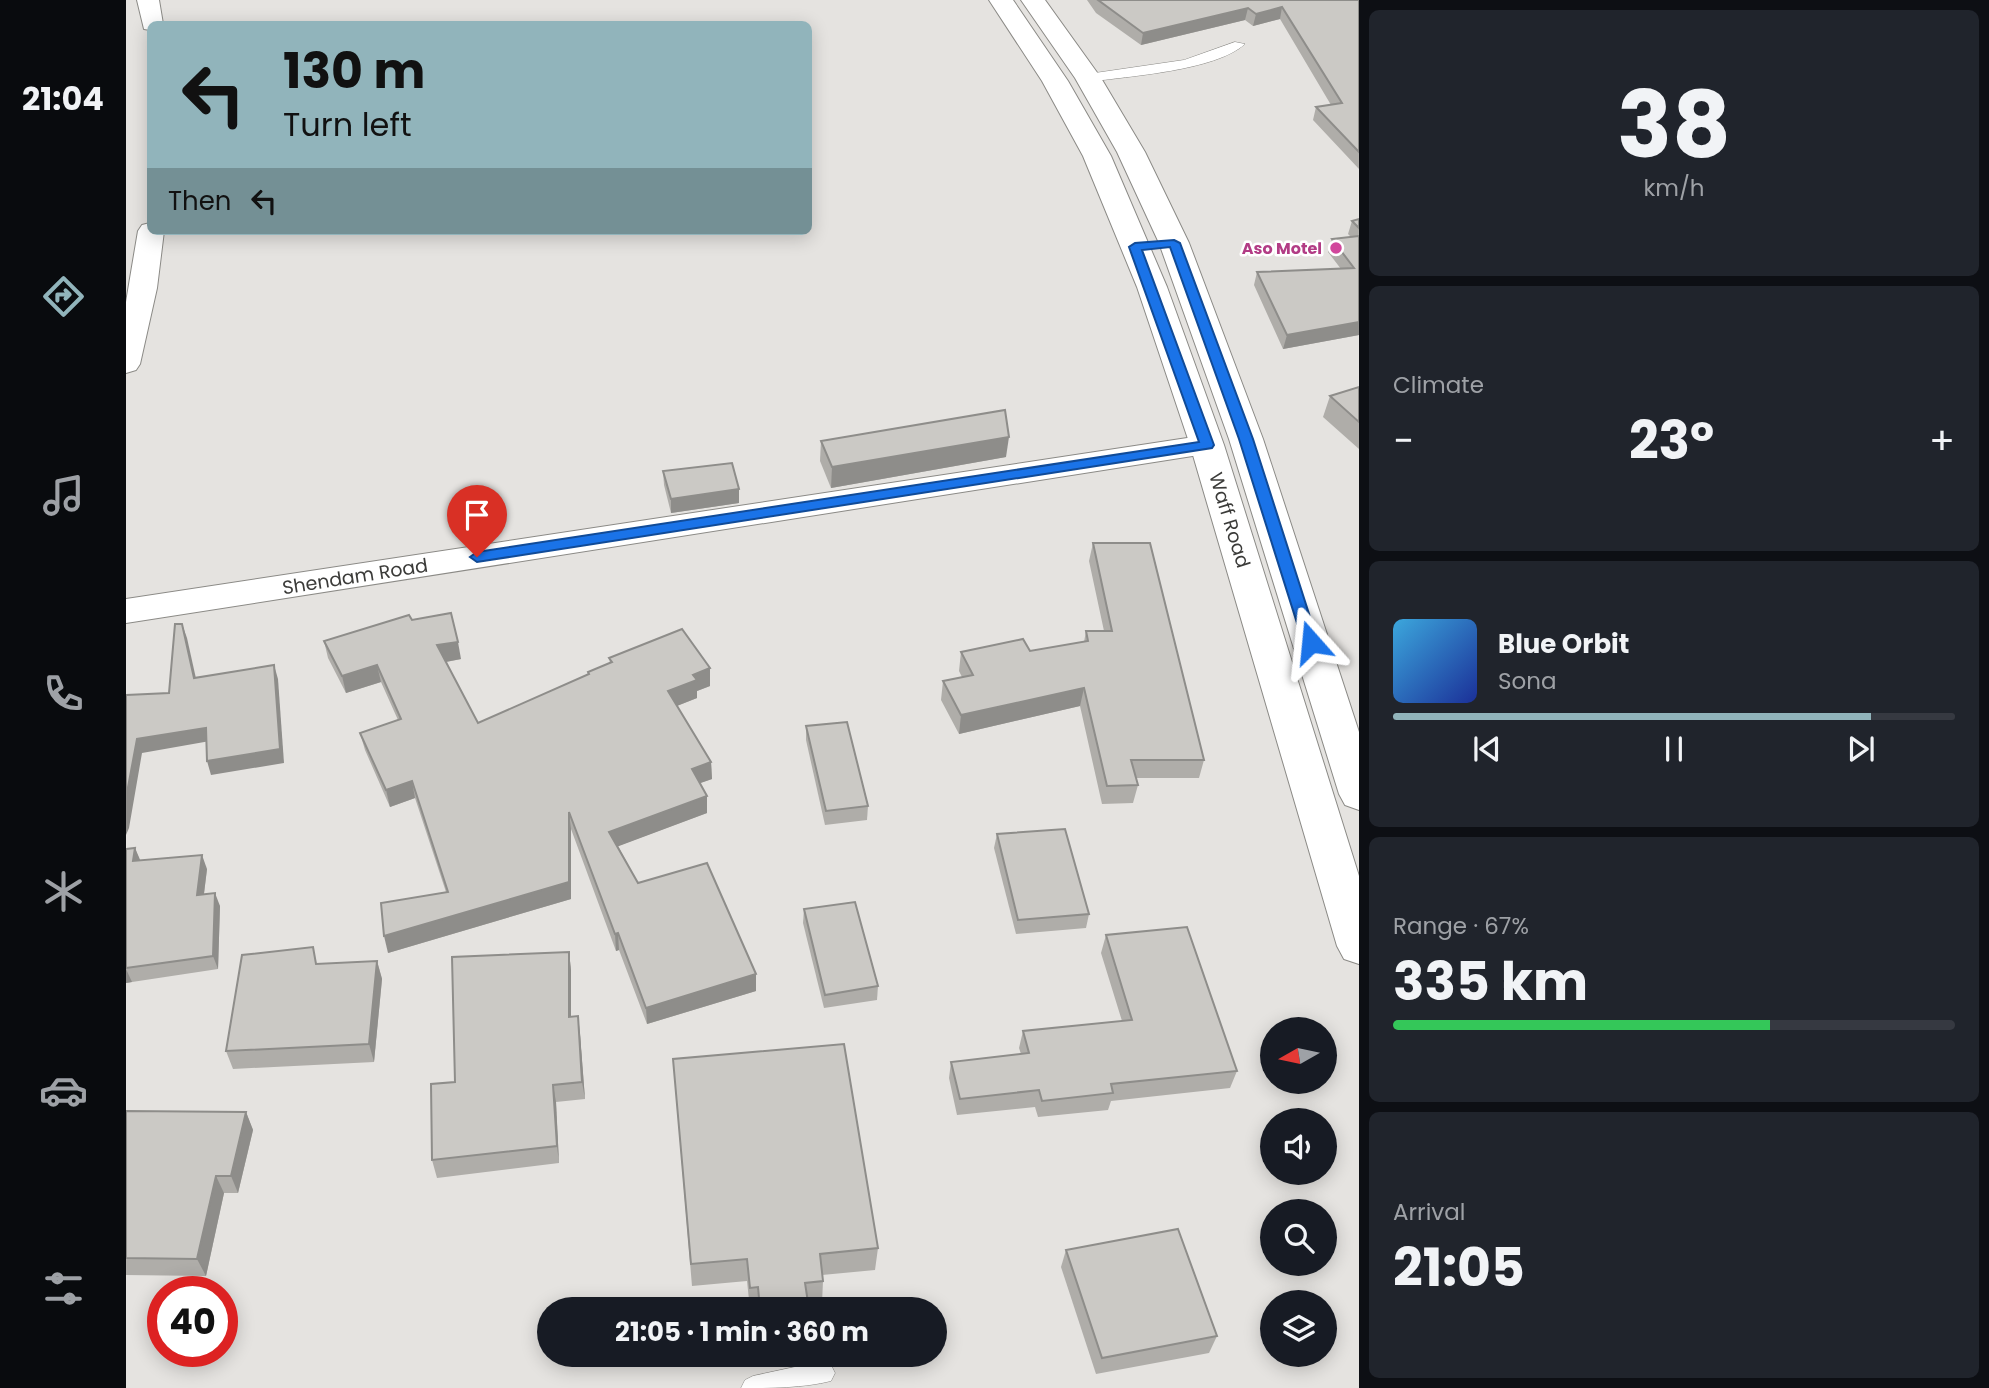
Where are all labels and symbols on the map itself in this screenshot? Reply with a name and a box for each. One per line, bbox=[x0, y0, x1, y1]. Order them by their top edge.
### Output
place label: Aso Motel bbox=[1242, 237, 1322, 260]
marker: Aso Motel bbox=[1328, 240, 1344, 256]
street label: Waff Road bbox=[1202, 469, 1257, 571]
pin bbox=[447, 485, 507, 557]
street label: Shendam Road bbox=[280, 552, 430, 601]
position arrow bbox=[1274, 605, 1348, 679]
north arrow bbox=[1260, 1017, 1337, 1094]
speed limit sign: 40 bbox=[147, 1276, 238, 1367]

